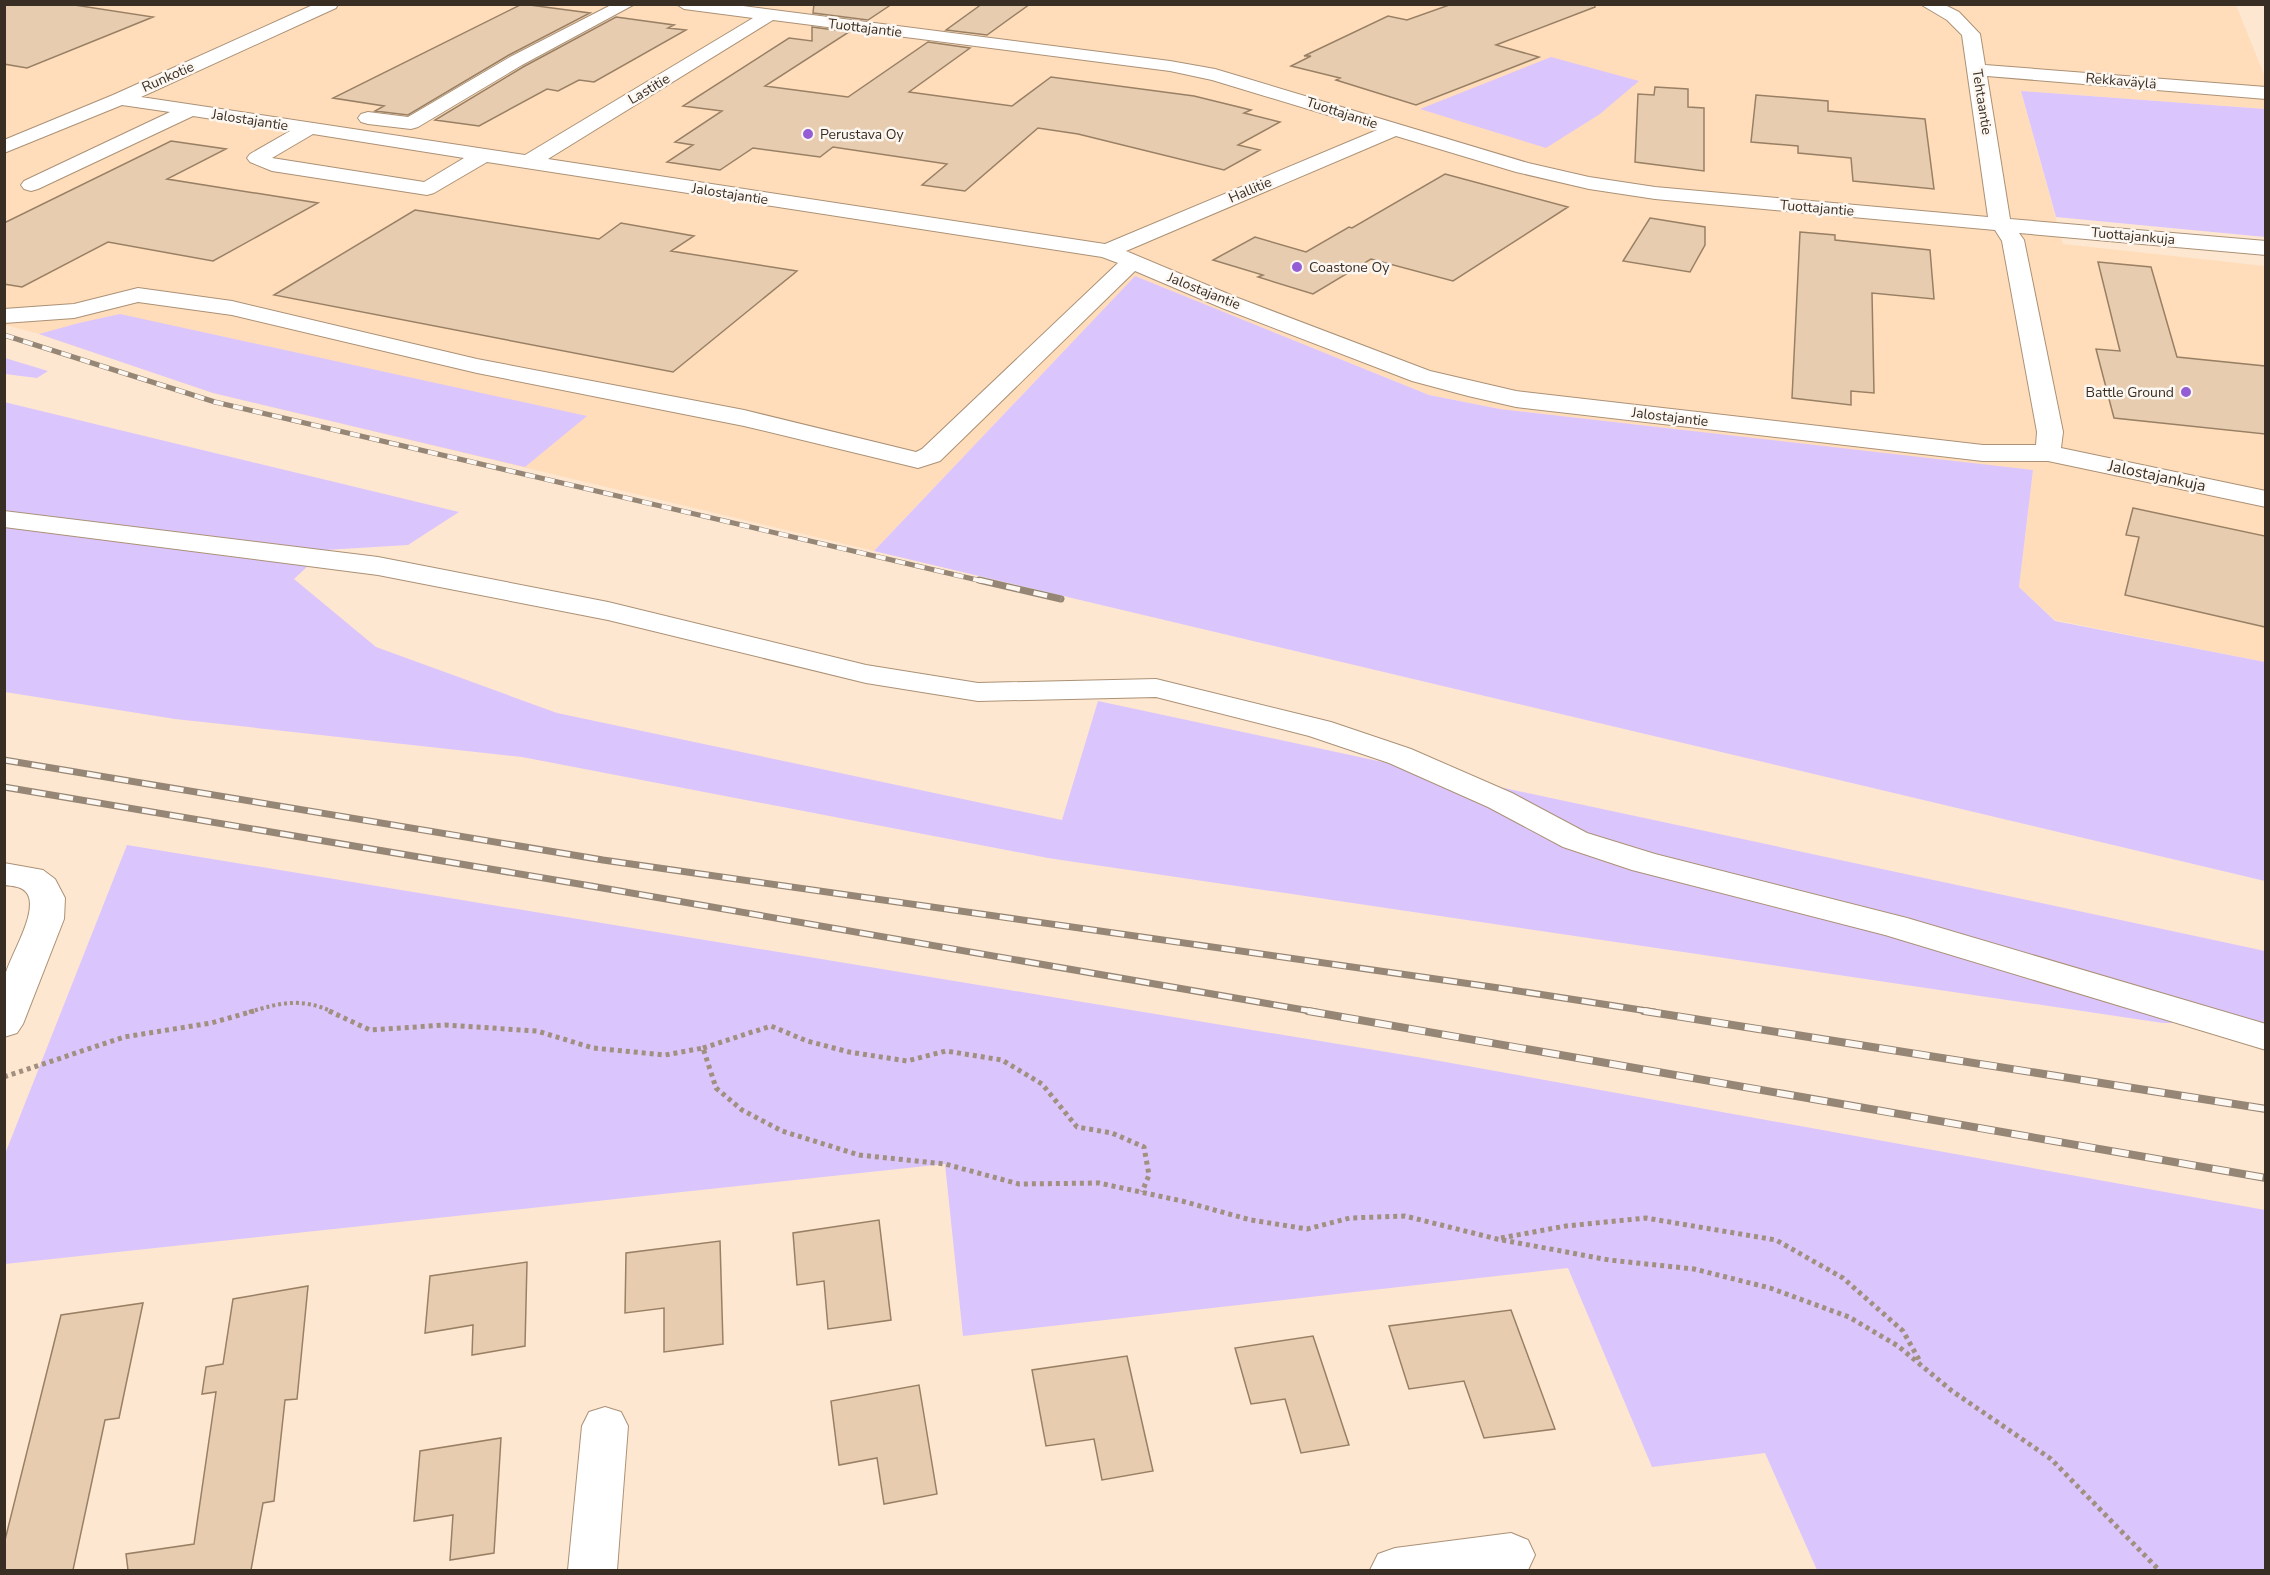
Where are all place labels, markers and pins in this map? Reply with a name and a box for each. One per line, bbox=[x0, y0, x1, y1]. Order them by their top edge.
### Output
place label: Perustava Oy bbox=[820, 125, 905, 144]
marker: Perustava Oy bbox=[801, 127, 815, 141]
place label: Coastone Oy bbox=[1309, 258, 1390, 277]
marker: Coastone Oy bbox=[1290, 260, 1304, 274]
place label: Battle Ground bbox=[2086, 383, 2174, 402]
marker: Battle Ground bbox=[2179, 385, 2193, 399]

